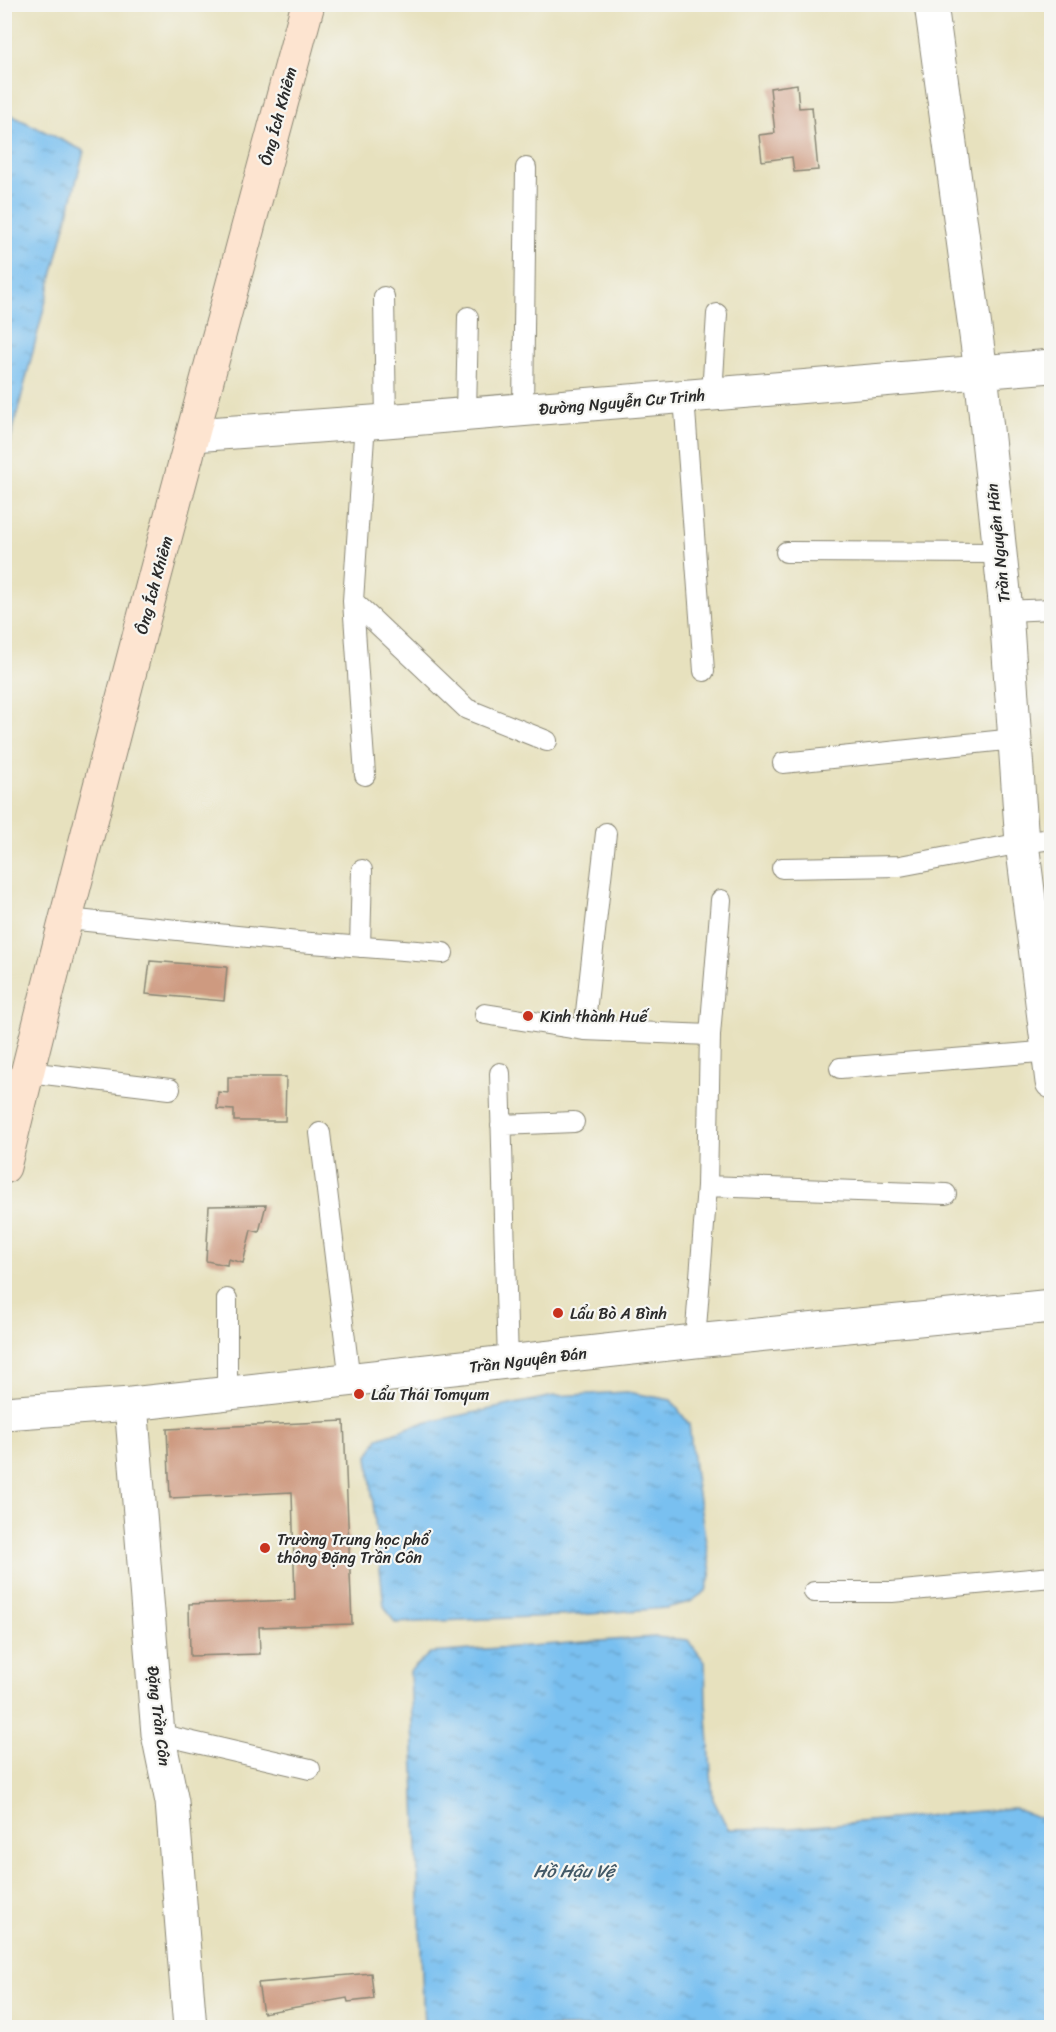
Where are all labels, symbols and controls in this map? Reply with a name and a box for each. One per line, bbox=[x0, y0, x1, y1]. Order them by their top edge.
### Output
street label: Ông Ích Khiêm bbox=[251, 63, 305, 169]
street label: Đường Nguyễn Cư Trinh bbox=[538, 380, 706, 424]
street label: Trần Nguyên Hãn bbox=[977, 482, 1019, 604]
street label: Ông Ích Khiêm bbox=[127, 532, 181, 638]
place label: Kinh thành Huế bbox=[540, 1002, 650, 1031]
marker: Kinh thành Huế bbox=[521, 1009, 535, 1023]
place label: Lẩu Bò A Bình bbox=[570, 1299, 667, 1328]
marker: Lẩu Bò A Bình bbox=[551, 1306, 565, 1320]
street label: Trần Nguyên Đán bbox=[468, 1338, 589, 1382]
place label: Lẩu Thái Tomyum bbox=[371, 1380, 489, 1409]
marker: Lẩu Thái Tomyum bbox=[352, 1387, 366, 1401]
place label: Trường Trung học phổ thông Đặng Trần Côn bbox=[277, 1525, 432, 1572]
marker: Trường Trung học phổ thông Đặng Trần Côn bbox=[258, 1541, 272, 1555]
street label: Đặng Trần Côn bbox=[138, 1664, 180, 1768]
water label: Hồ Hậu Vệ bbox=[533, 1855, 617, 1887]

